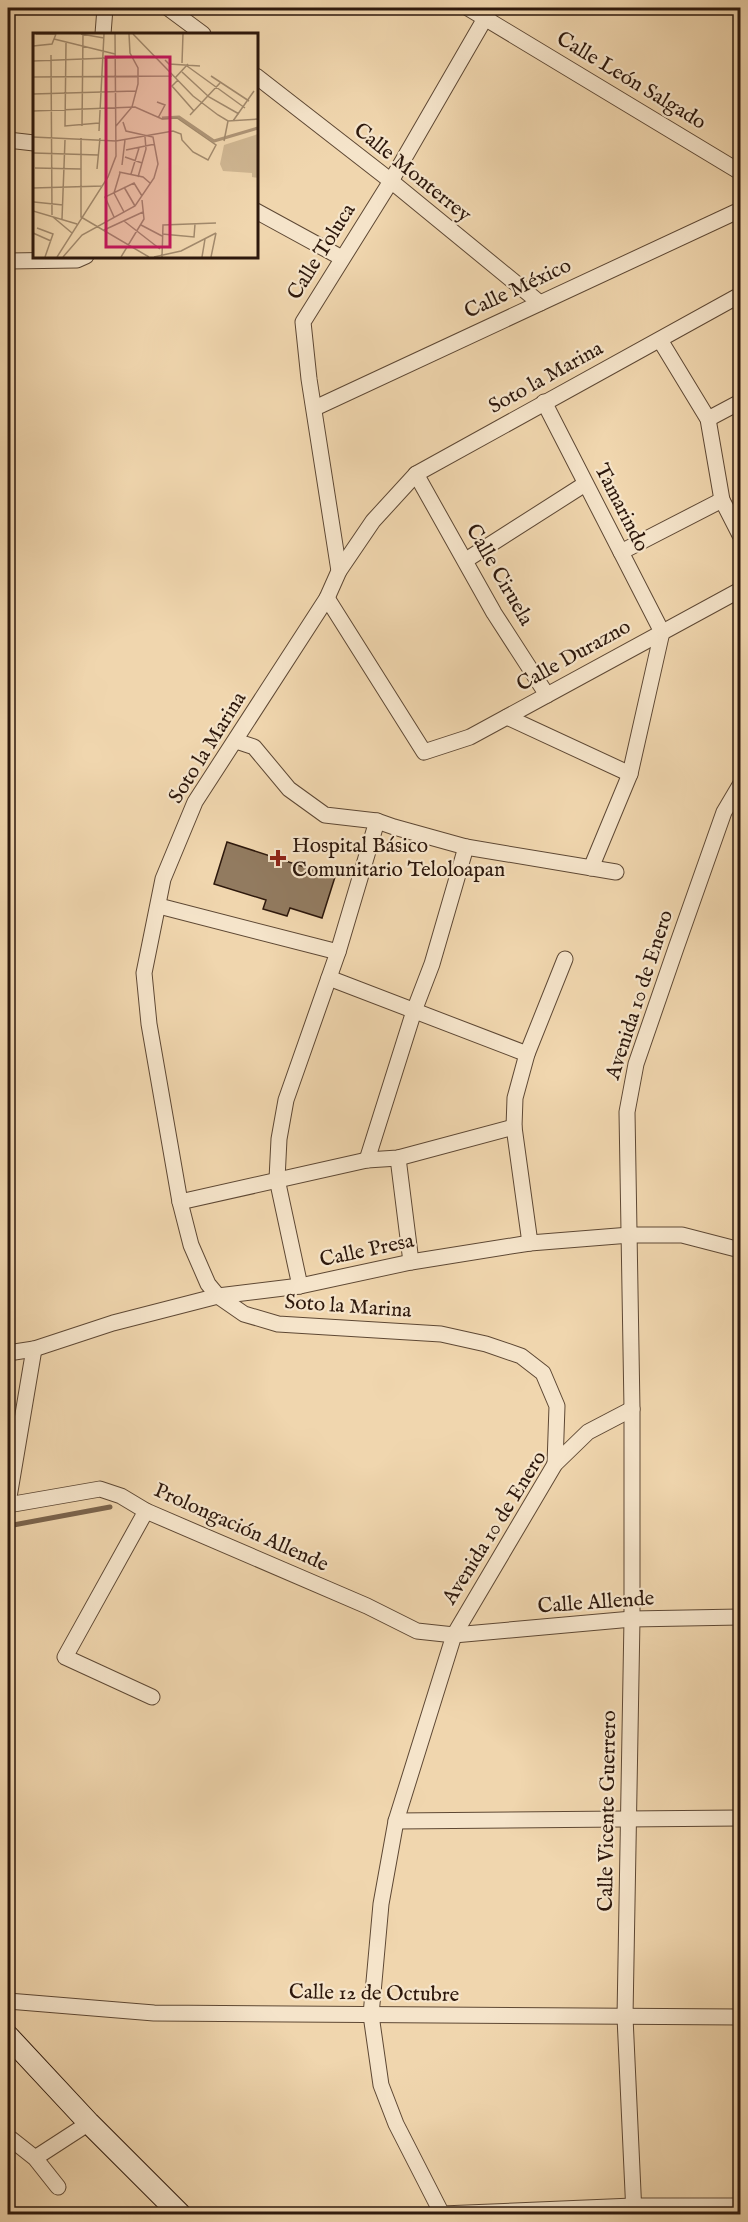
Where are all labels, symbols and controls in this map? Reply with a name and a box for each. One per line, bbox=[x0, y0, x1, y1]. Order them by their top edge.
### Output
street label: Calle León Salgado bbox=[551, 26, 711, 136]
inset map bbox=[33, 33, 258, 258]
street label: Calle Monterrey bbox=[348, 117, 477, 229]
street label: Calle Toluca bbox=[282, 198, 363, 305]
street label: Calle México bbox=[460, 252, 576, 326]
street label: Soto la Marina bbox=[484, 335, 609, 421]
street label: Tamarindo bbox=[587, 459, 655, 557]
street label: Calle Ciruela bbox=[459, 519, 539, 632]
street label: Calle Durazno bbox=[512, 614, 636, 698]
street label: Soto la Marina bbox=[163, 686, 254, 809]
place label: Hospital Básico Comunitario Teloloapan bbox=[292, 833, 505, 884]
marker: Hospital Básico Comunitario Teloloapan bbox=[269, 849, 287, 867]
street label: Avenida 10 de Enero bbox=[600, 907, 680, 1084]
street label: Calle Presa bbox=[317, 1228, 417, 1274]
street label: Soto la Marina bbox=[284, 1289, 413, 1325]
street label: Avenida 10 de Enero bbox=[436, 1446, 553, 1611]
street label: Prolongación Allende bbox=[149, 1477, 333, 1579]
street label: Calle Allende bbox=[537, 1585, 656, 1621]
street label: Calle Vicente Guerrero bbox=[593, 1710, 623, 1912]
street label: Calle 12 de Octubre bbox=[289, 1979, 460, 2009]

